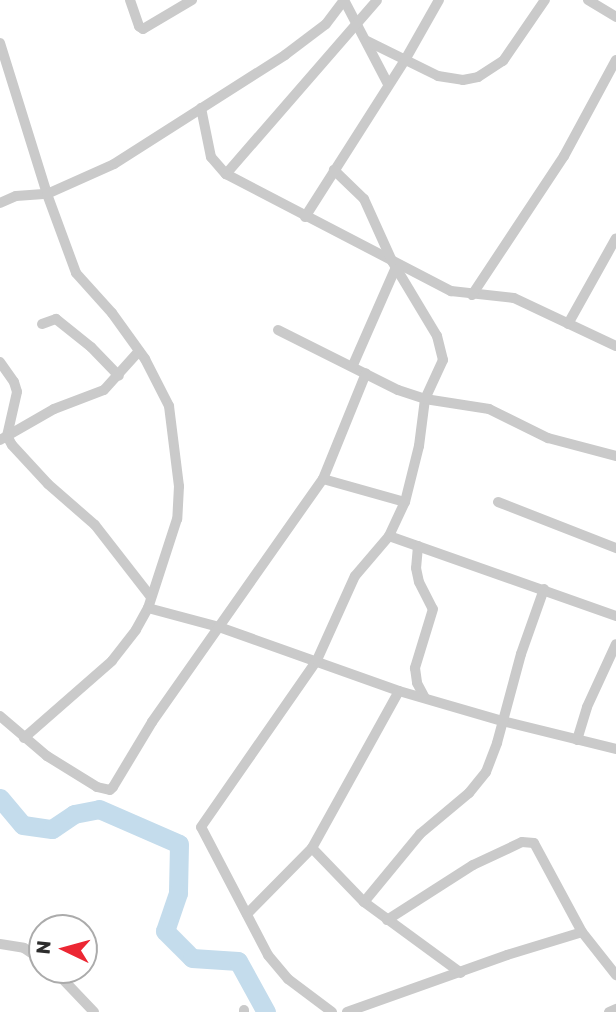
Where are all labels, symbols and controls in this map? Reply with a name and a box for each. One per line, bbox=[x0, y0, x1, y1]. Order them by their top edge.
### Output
north arrow bbox=[28, 914, 98, 984]
text: N bbox=[32, 939, 56, 955]

